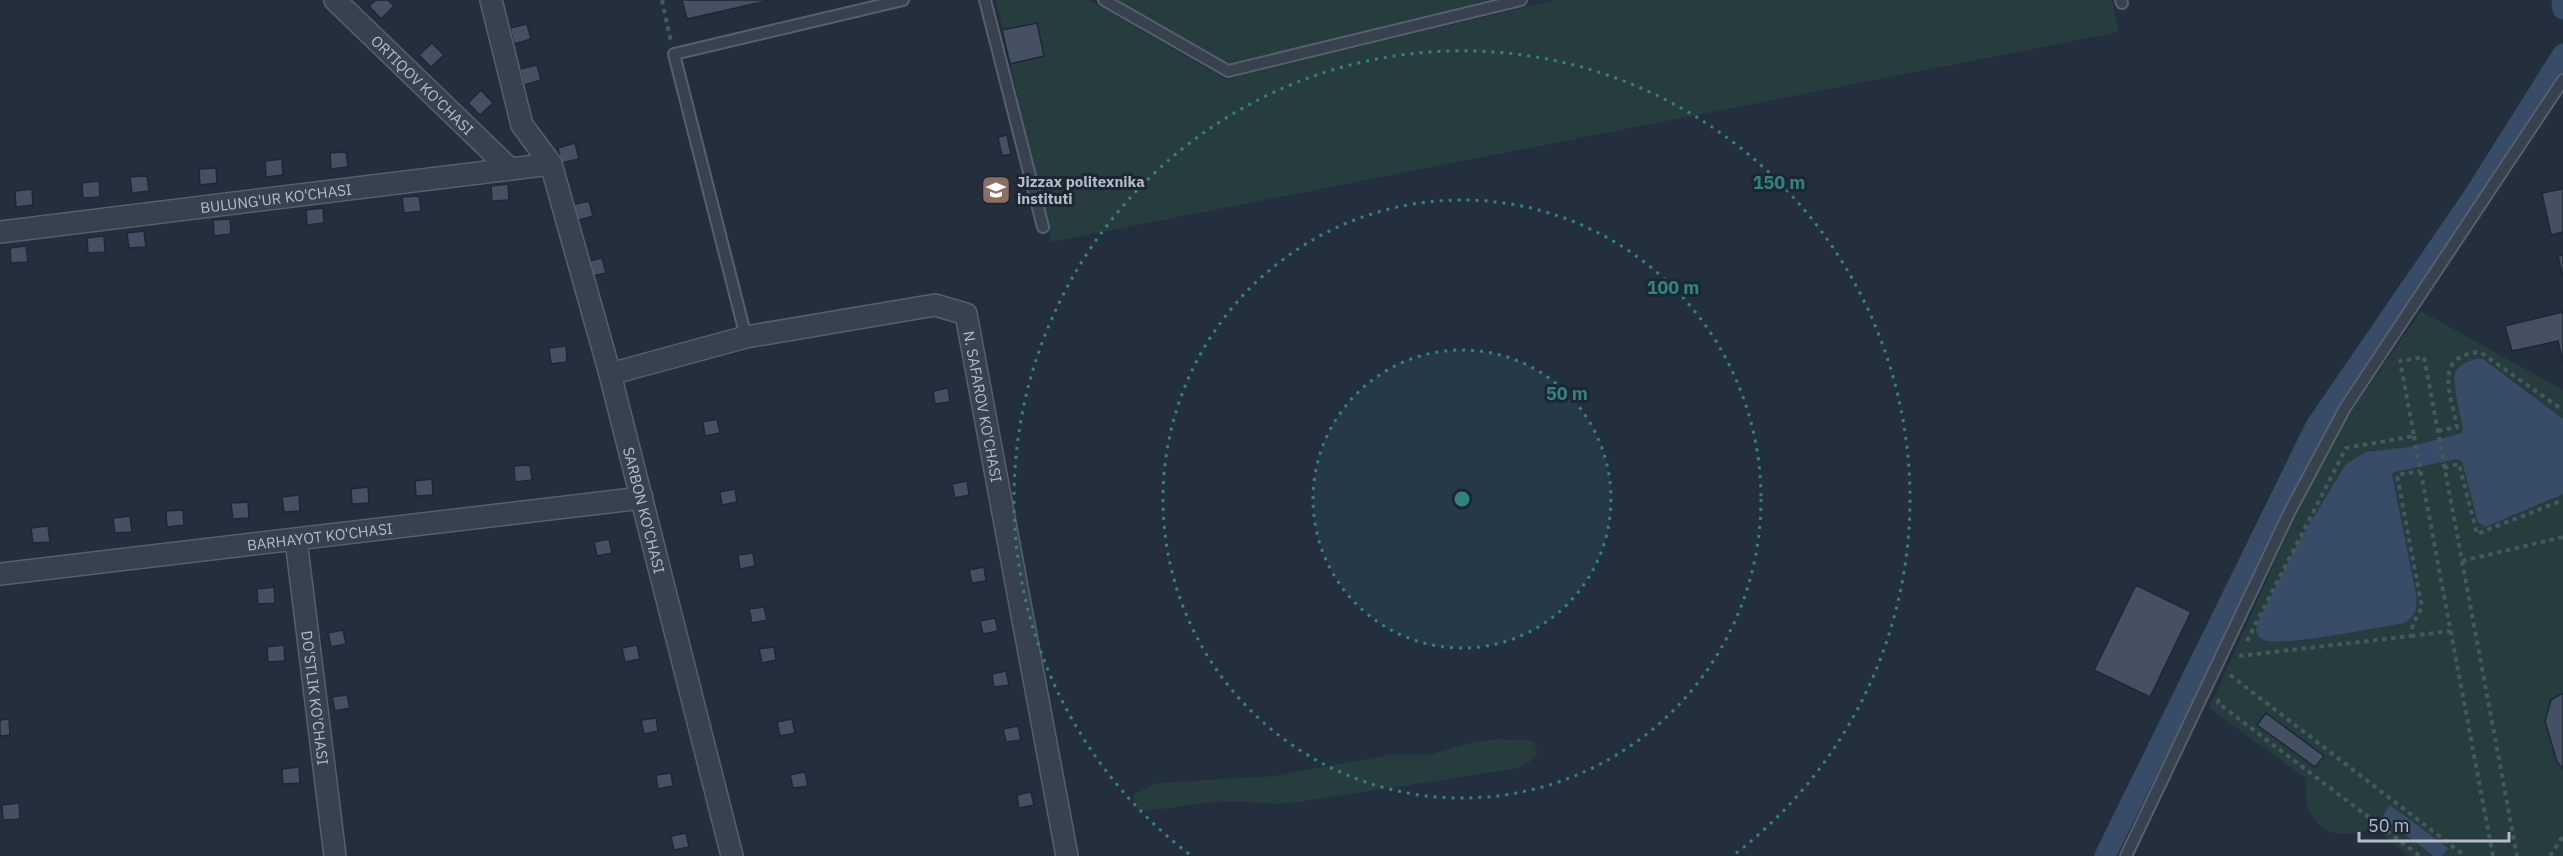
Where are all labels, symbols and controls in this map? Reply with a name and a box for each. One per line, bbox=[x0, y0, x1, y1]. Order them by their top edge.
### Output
street label: ORTIQOV KO'CHASI bbox=[367, 31, 478, 139]
text: 150 m bbox=[1753, 171, 1805, 194]
place label: Jizzax politexnika instituti bbox=[1017, 172, 1145, 208]
school or university icon: Jizzax politexnika instituti bbox=[980, 174, 1012, 206]
street label: BULUNG'UR KO'CHASI bbox=[199, 179, 353, 217]
text: 100 m bbox=[1647, 276, 1699, 299]
street label: N. SAFAROV KO'CHASI bbox=[960, 329, 1007, 484]
text: 50 m bbox=[1546, 382, 1588, 405]
street label: SARBON KO'CHASI bbox=[619, 445, 670, 576]
centre of rings bbox=[1452, 489, 1472, 509]
street label: BARHAYOT KO'CHASI bbox=[246, 518, 394, 554]
street label: DO'STLIK KO'CHASI bbox=[298, 629, 333, 766]
scale bar bbox=[2359, 805, 2509, 843]
text: 50 m bbox=[2368, 814, 2410, 837]

